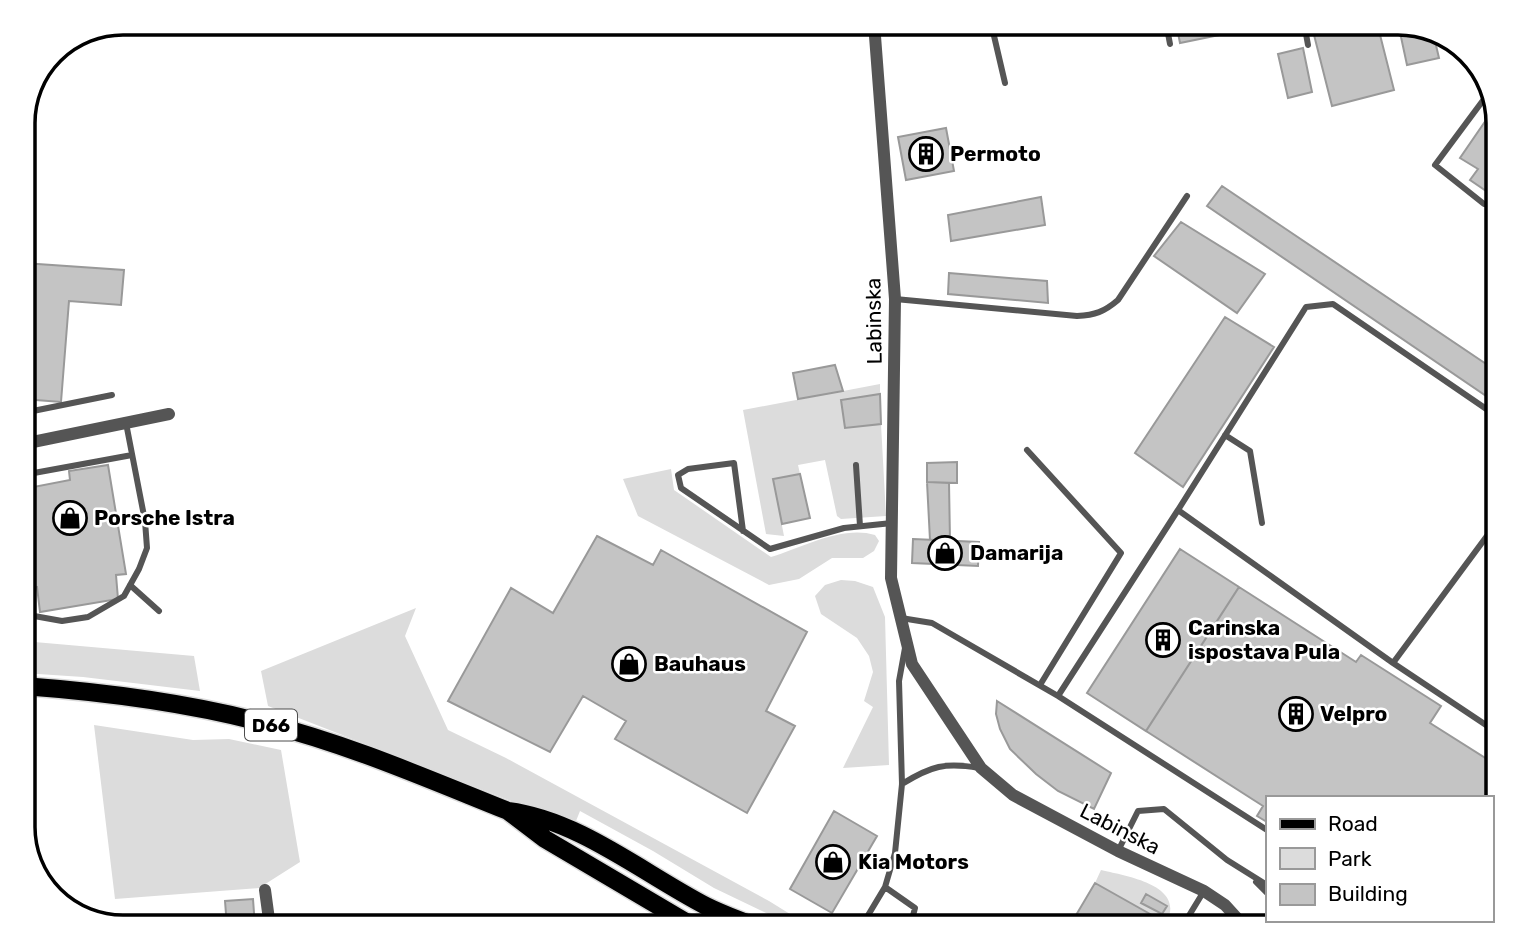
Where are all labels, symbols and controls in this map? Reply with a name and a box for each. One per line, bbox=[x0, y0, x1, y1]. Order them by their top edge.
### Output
building icon: Permoto bbox=[907, 135, 945, 173]
place label: Permoto bbox=[950, 141, 1041, 166]
street label: Labinska bbox=[860, 277, 887, 365]
shop icon: Porsche Istra bbox=[51, 499, 89, 537]
place label: Porsche Istra bbox=[94, 505, 235, 530]
shop icon: Damarija bbox=[926, 534, 964, 572]
place label: Damarija bbox=[970, 540, 1063, 565]
place label: Carinska ispostava Pula bbox=[1188, 615, 1340, 664]
building icon: Carinska ispostava Pula bbox=[1144, 621, 1182, 659]
shop icon: Bauhaus bbox=[610, 645, 648, 683]
place label: Bauhaus bbox=[654, 651, 746, 676]
building icon: Velpro bbox=[1277, 695, 1315, 733]
place label: Velpro bbox=[1320, 701, 1387, 726]
road number: D66 bbox=[245, 710, 297, 740]
legend bbox=[1266, 796, 1493, 922]
street label: Labinska bbox=[1076, 798, 1165, 859]
text: Road bbox=[1328, 811, 1378, 836]
shop icon: Kia Motors bbox=[814, 843, 852, 881]
text: Park bbox=[1328, 846, 1372, 871]
place label: Kia Motors bbox=[858, 849, 969, 874]
text: Building bbox=[1328, 881, 1408, 906]

